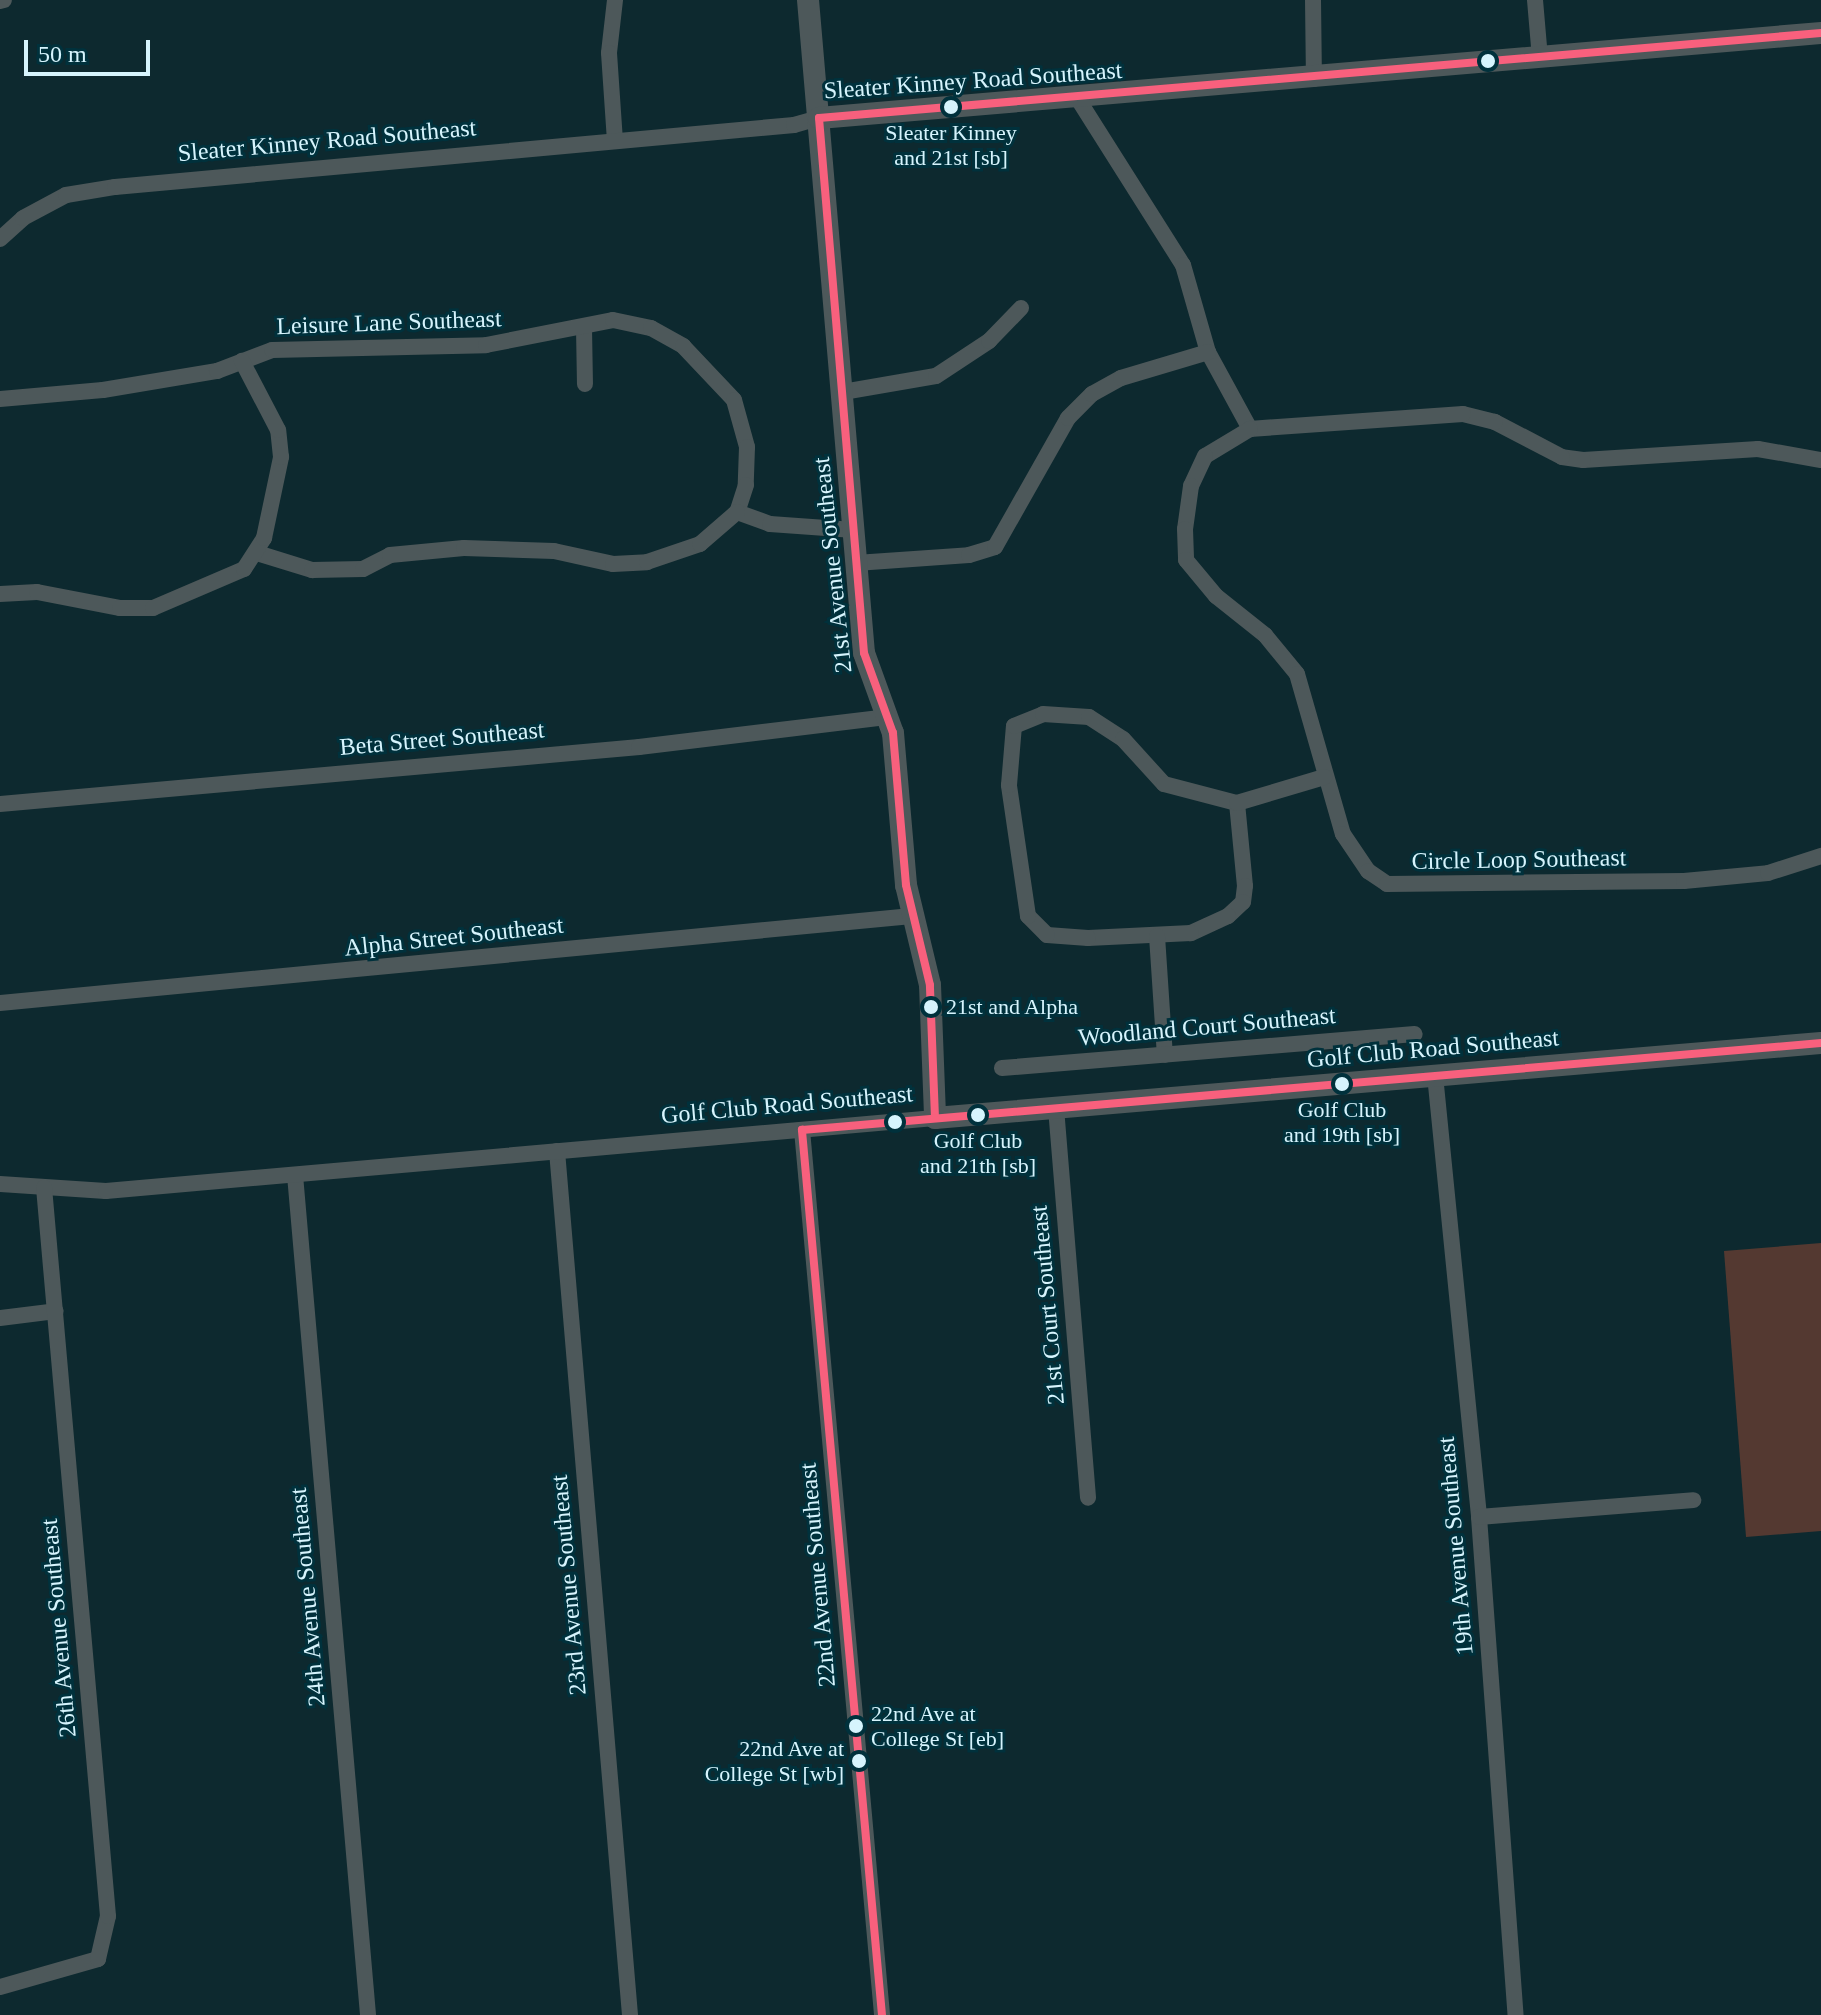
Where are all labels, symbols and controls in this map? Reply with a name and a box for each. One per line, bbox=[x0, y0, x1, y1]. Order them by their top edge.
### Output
scale bar bbox=[28, 24, 154, 74]
text: 50 m bbox=[38, 41, 87, 67]
unlabelled marker bbox=[1480, 53, 1496, 69]
street label: Sleater Kinney Road Southeast bbox=[823, 56, 1123, 106]
marker: Sleater Kinney and 21st [sb] bbox=[943, 99, 959, 115]
street label: Sleater Kinney Road Southeast bbox=[177, 114, 477, 168]
place label: Sleater Kinney and 21st [sb] bbox=[885, 119, 1017, 170]
street label: Leisure Lane Southeast bbox=[276, 305, 502, 341]
street label: 21st Avenue Southeast bbox=[807, 455, 859, 675]
street label: Beta Street Southeast bbox=[338, 716, 546, 762]
street label: Circle Loop Southeast bbox=[1411, 844, 1627, 876]
street label: Alpha Street Southeast bbox=[343, 911, 565, 963]
place label: 21st and Alpha bbox=[946, 994, 1079, 1020]
marker: 21st and Alpha bbox=[923, 999, 939, 1015]
street label: Woodland Court Southeast bbox=[1077, 1001, 1337, 1053]
street label: Golf Club Road Southeast bbox=[1306, 1024, 1560, 1074]
marker: Golf Club and 19th [sb] bbox=[1334, 1076, 1350, 1092]
street label: Golf Club Road Southeast bbox=[660, 1080, 914, 1130]
place label: Golf Club and 19th [sb] bbox=[1284, 1096, 1400, 1148]
marker: Golf Club and 21th [sb] bbox=[970, 1107, 986, 1123]
unlabelled marker bbox=[887, 1114, 903, 1130]
place label: Golf Club and 21th [sb] bbox=[920, 1127, 1036, 1178]
street label: 21st Court Southeast bbox=[1025, 1204, 1071, 1406]
street label: 19th Avenue Southeast bbox=[1432, 1435, 1480, 1657]
street label: 22nd Avenue Southeast bbox=[794, 1461, 842, 1689]
street label: 23rd Avenue Southeast bbox=[545, 1473, 593, 1697]
street label: 24th Avenue Southeast bbox=[284, 1486, 332, 1708]
street label: 26th Avenue Southeast bbox=[35, 1517, 83, 1739]
place label: 22nd Ave at College St [eb] bbox=[871, 1700, 1004, 1752]
marker: 22nd Ave at College St [eb] bbox=[848, 1718, 864, 1734]
place label: 22nd Ave at College St [wb] bbox=[705, 1735, 844, 1786]
marker: 22nd Ave at College St [wb] bbox=[851, 1753, 867, 1769]

